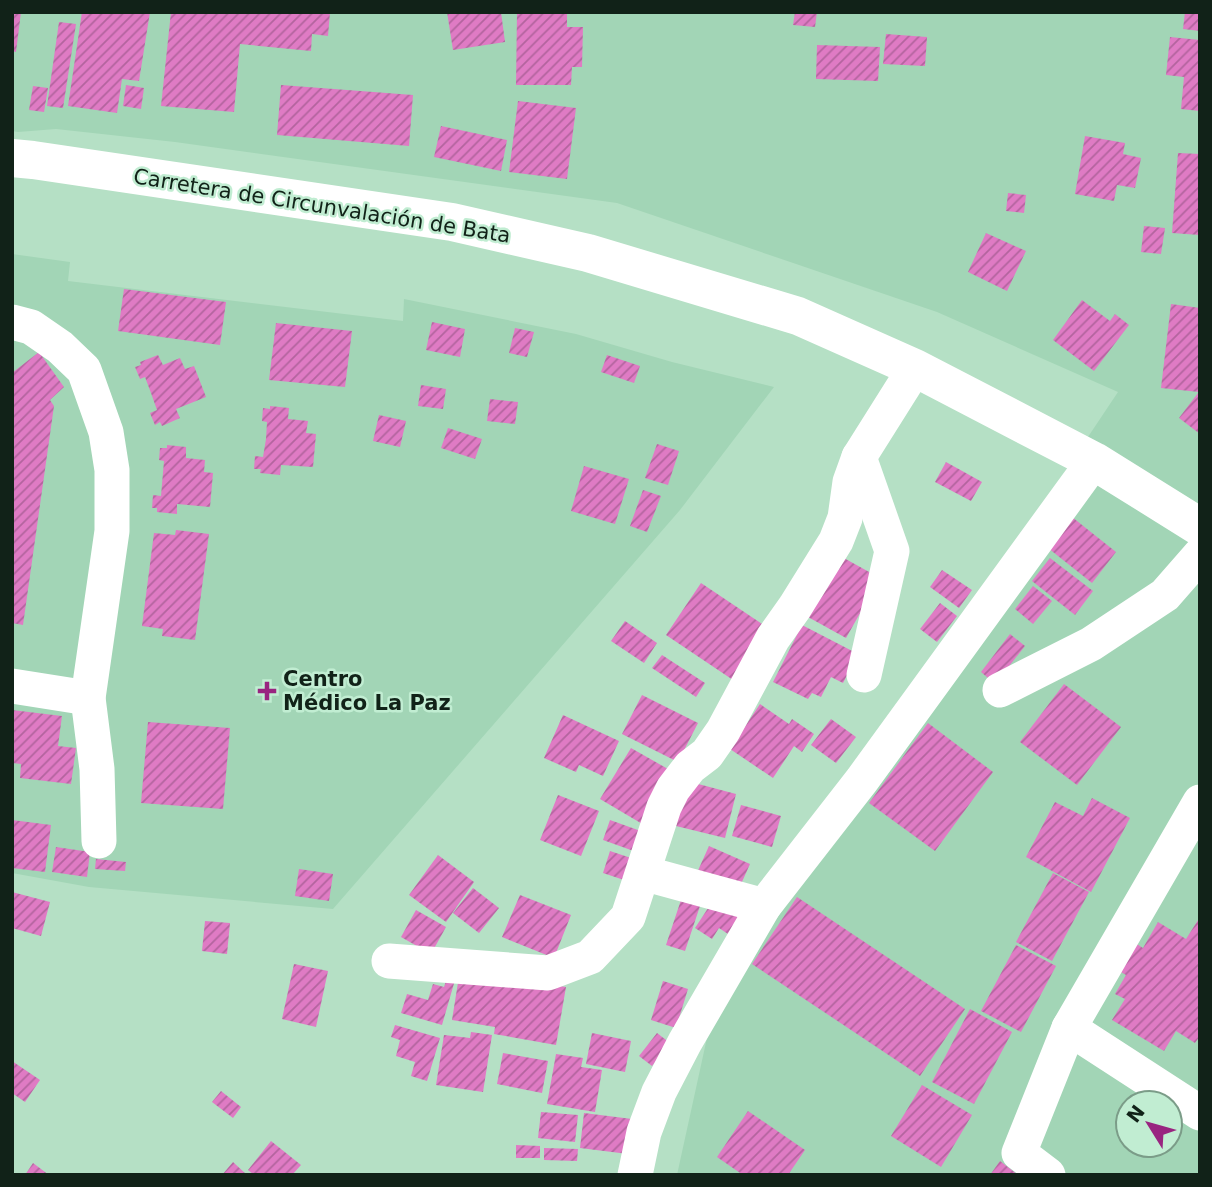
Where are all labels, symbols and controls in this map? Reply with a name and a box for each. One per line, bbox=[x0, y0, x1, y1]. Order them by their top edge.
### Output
street label: Carretera de Circunvalación de Bata bbox=[132, 164, 512, 248]
place label: Centro Médico La Paz bbox=[283, 667, 451, 715]
marker: Centro Médico La Paz bbox=[257, 681, 277, 701]
north arrow bbox=[1114, 1089, 1184, 1159]
text: N bbox=[1122, 1101, 1149, 1127]

